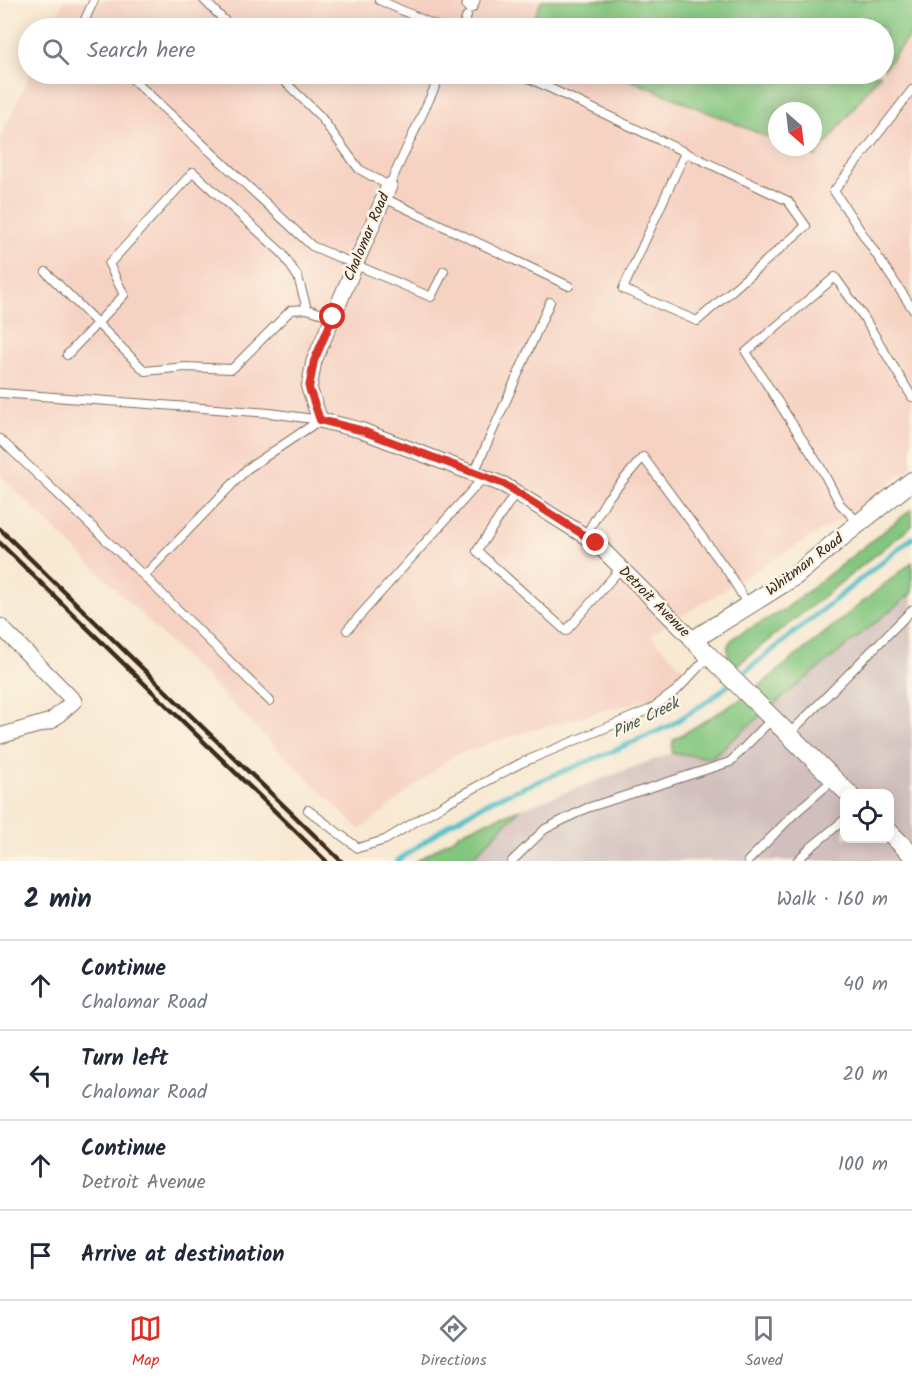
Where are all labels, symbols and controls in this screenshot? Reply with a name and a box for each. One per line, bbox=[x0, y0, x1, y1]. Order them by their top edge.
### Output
search box bbox=[18, 18, 894, 84]
text: Search here bbox=[87, 34, 195, 69]
icon: search bbox=[39, 35, 72, 68]
north arrow bbox=[768, 102, 822, 156]
street label: Chalomar Road bbox=[337, 188, 397, 285]
route start bbox=[319, 303, 345, 329]
street label: Whitman Road bbox=[761, 527, 849, 602]
route end bbox=[582, 529, 608, 555]
street label: Detroit Avenue bbox=[612, 560, 696, 644]
water label: Pine Creek bbox=[608, 690, 686, 745]
map controls bbox=[840, 789, 894, 843]
button: locate bbox=[840, 789, 894, 843]
text: 2 min bbox=[24, 879, 92, 921]
text: Walk · 160 m bbox=[777, 884, 888, 916]
text: Continue bbox=[81, 952, 166, 987]
icon: ahead bbox=[24, 969, 57, 1002]
text: 40 m bbox=[843, 969, 888, 1001]
text: Chalomar Road bbox=[81, 987, 207, 1019]
text: Turn left bbox=[81, 1042, 168, 1077]
icon: left bbox=[24, 1059, 57, 1092]
text: 20 m bbox=[842, 1059, 888, 1091]
text: Chalomar Road bbox=[81, 1077, 207, 1109]
text: Continue bbox=[81, 1132, 166, 1167]
icon: ahead bbox=[24, 1149, 57, 1182]
text: 100 m bbox=[838, 1149, 888, 1181]
text: Detroit Avenue bbox=[81, 1167, 206, 1199]
text: Arrive at destination bbox=[81, 1238, 284, 1273]
icon: arrive bbox=[24, 1239, 57, 1272]
tab: Map bbox=[129, 1312, 162, 1373]
tab: Directions bbox=[420, 1312, 487, 1373]
tab: Saved bbox=[745, 1312, 783, 1373]

